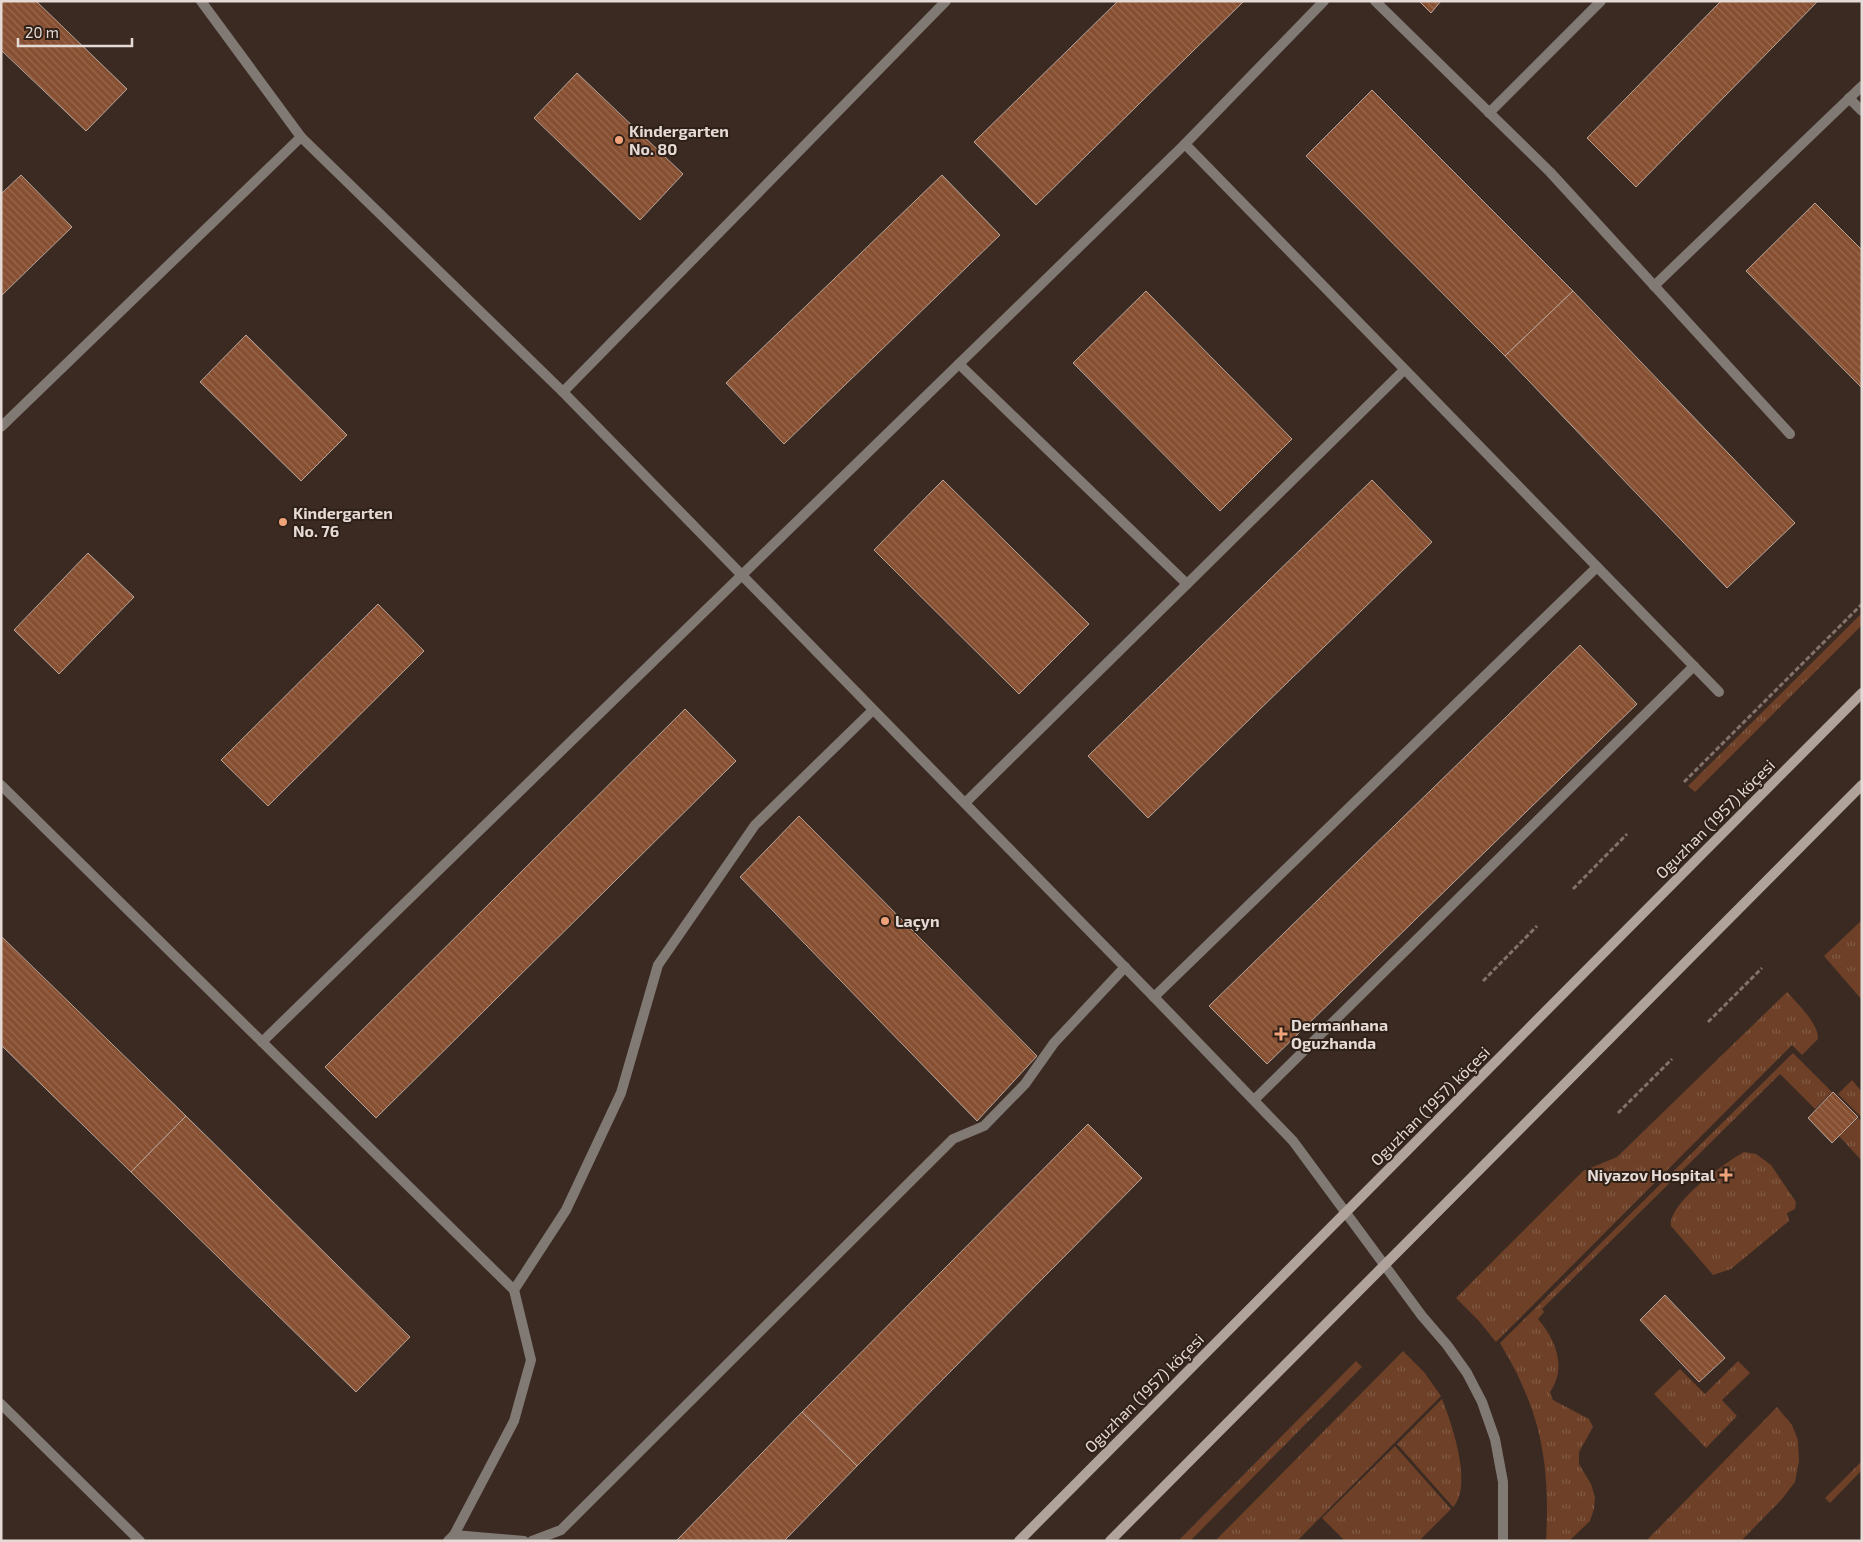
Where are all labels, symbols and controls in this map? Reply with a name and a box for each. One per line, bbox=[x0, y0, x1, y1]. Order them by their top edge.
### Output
scale bar bbox=[18, 15, 131, 47]
text: 20 m bbox=[25, 23, 59, 41]
place label: Kindergarten No. 80 bbox=[629, 121, 729, 158]
marker: Kindergarten No. 80 bbox=[613, 134, 625, 146]
place label: Kindergarten No. 76 bbox=[293, 503, 393, 540]
marker: Kindergarten No. 76 bbox=[277, 516, 289, 528]
street label: Oguzhan (1957) köçesi bbox=[1651, 755, 1779, 883]
place label: Laçyn bbox=[895, 911, 940, 932]
marker: Laçyn bbox=[879, 915, 891, 927]
place label: Dermanhana Oguzhanda bbox=[1291, 1015, 1388, 1052]
marker: Dermanhana Oguzhanda bbox=[1275, 1028, 1287, 1040]
street label: Oguzhan (1957) köçesi bbox=[1366, 1042, 1494, 1170]
place label: Niyazov Hospital bbox=[1587, 1165, 1716, 1185]
marker: Niyazov Hospital bbox=[1719, 1168, 1733, 1182]
street label: Oguzhan (1957) köçesi bbox=[1080, 1329, 1208, 1457]

